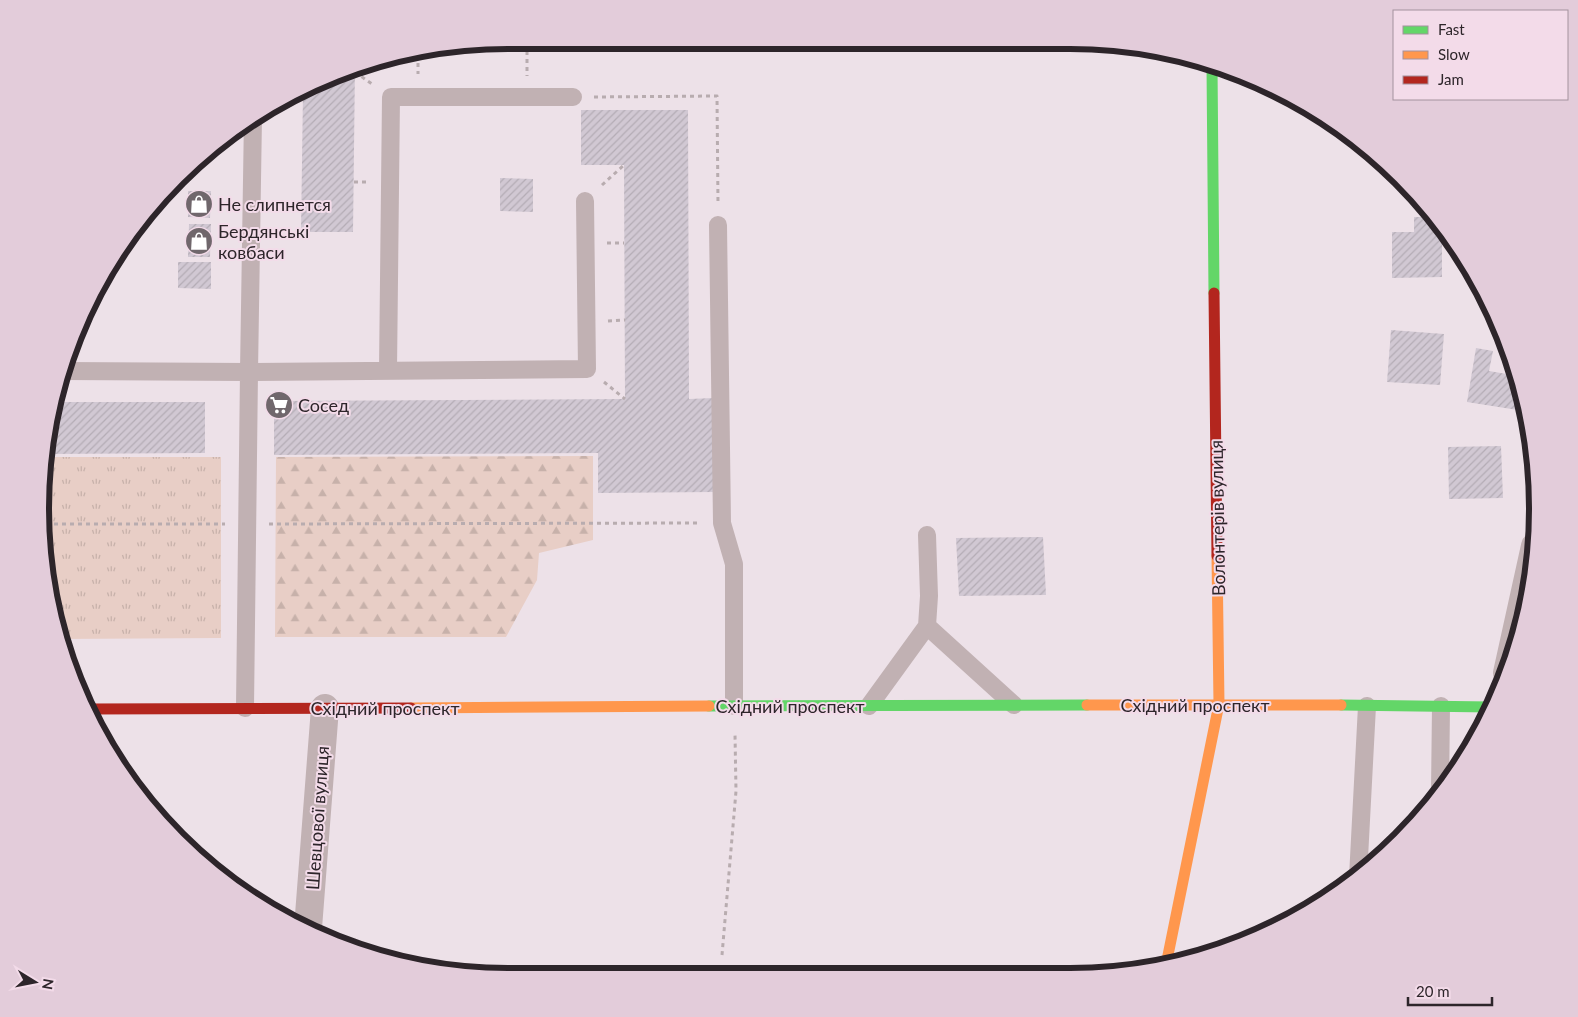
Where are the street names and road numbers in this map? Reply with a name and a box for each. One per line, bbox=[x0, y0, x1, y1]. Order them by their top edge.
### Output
street label: Волонтерів вулиця bbox=[1205, 440, 1229, 596]
street label: Східний проспект bbox=[1121, 694, 1269, 716]
street label: Східний проспект bbox=[716, 695, 864, 717]
street label: Східний проспект bbox=[311, 697, 459, 719]
street label: Шевцової вулиця bbox=[301, 745, 333, 891]

